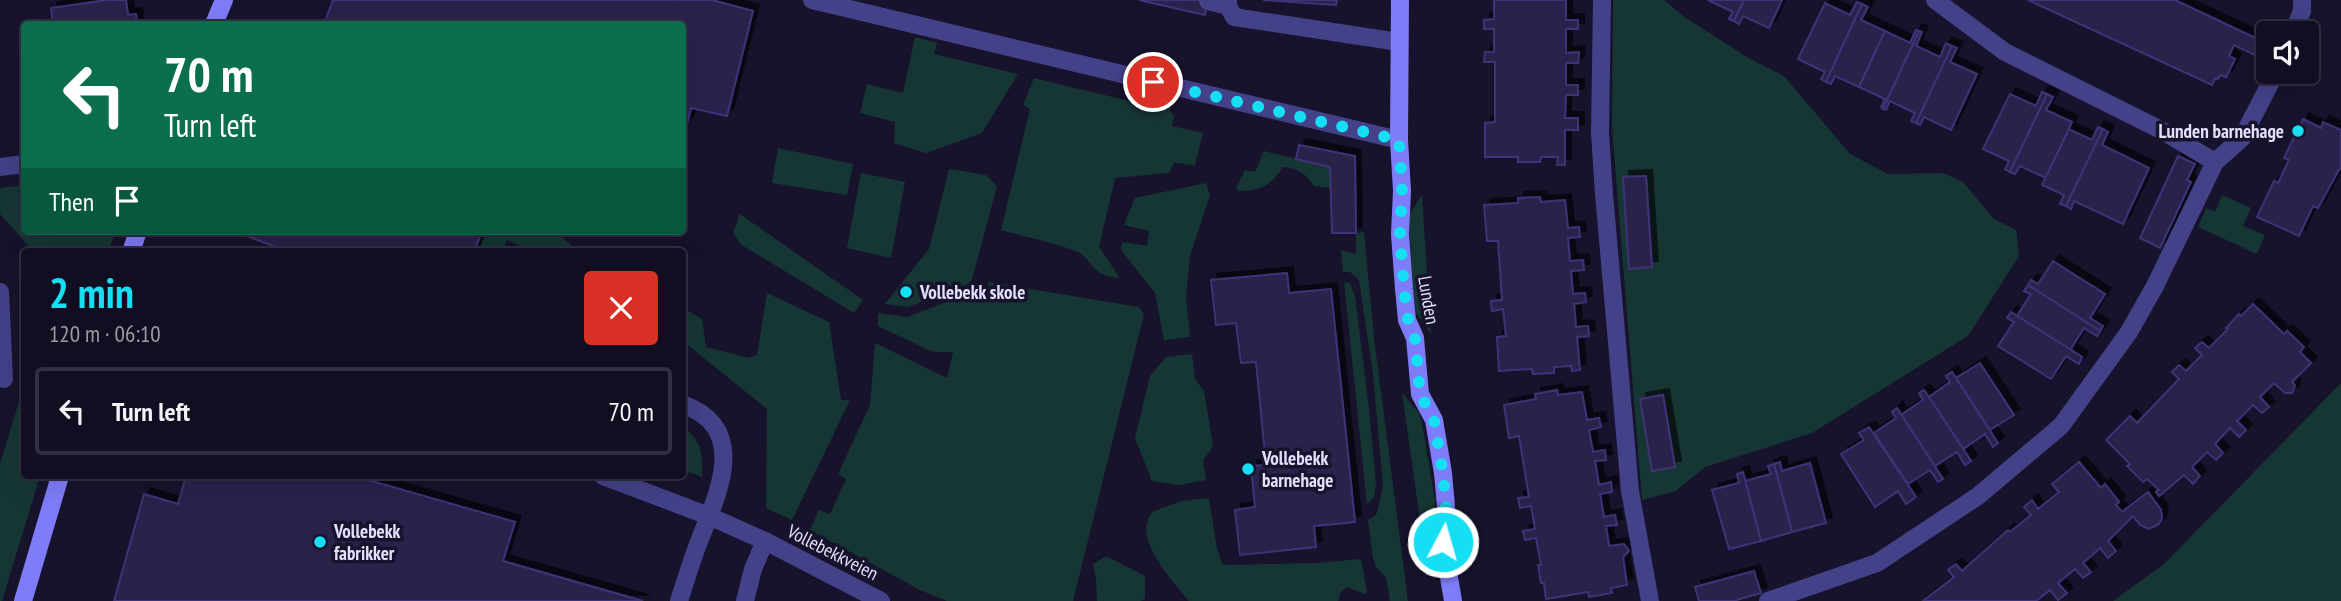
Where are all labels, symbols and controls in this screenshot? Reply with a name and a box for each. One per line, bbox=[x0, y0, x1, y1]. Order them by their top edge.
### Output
map controls bbox=[2256, 21, 2319, 84]
button: sound bbox=[2256, 21, 2319, 84]
text: 70 m bbox=[164, 42, 253, 106]
icon: left bbox=[49, 49, 140, 140]
pin bbox=[1123, 52, 1183, 112]
icon: arrive bbox=[1134, 63, 1172, 101]
text: Turn left bbox=[164, 104, 256, 146]
place label: Lunden barnehage bbox=[2159, 119, 2284, 143]
marker: Lunden barnehage bbox=[2290, 123, 2306, 139]
icon: arrive bbox=[108, 182, 146, 220]
text: Then bbox=[49, 185, 94, 218]
text: 2 min bbox=[49, 265, 134, 320]
button: close bbox=[584, 271, 658, 345]
street label: Lunden bbox=[1413, 274, 1445, 326]
place label: Vollebekk skole bbox=[919, 280, 1025, 304]
marker: Vollebekk skole bbox=[898, 284, 914, 300]
text: 120 m · 06:10 bbox=[49, 319, 161, 348]
icon: left bbox=[53, 392, 91, 430]
text: Turn left bbox=[112, 395, 190, 428]
text: 70 m bbox=[608, 395, 654, 428]
place label: Vollebekk barnehage bbox=[1261, 446, 1333, 492]
marker: Vollebekk barnehage bbox=[1240, 461, 1256, 477]
position arrow bbox=[1406, 505, 1480, 579]
street label: Vollebekkveien bbox=[782, 518, 883, 585]
place label: Vollebekk fabrikker bbox=[333, 519, 401, 565]
marker: Vollebekk fabrikker bbox=[312, 534, 328, 550]

